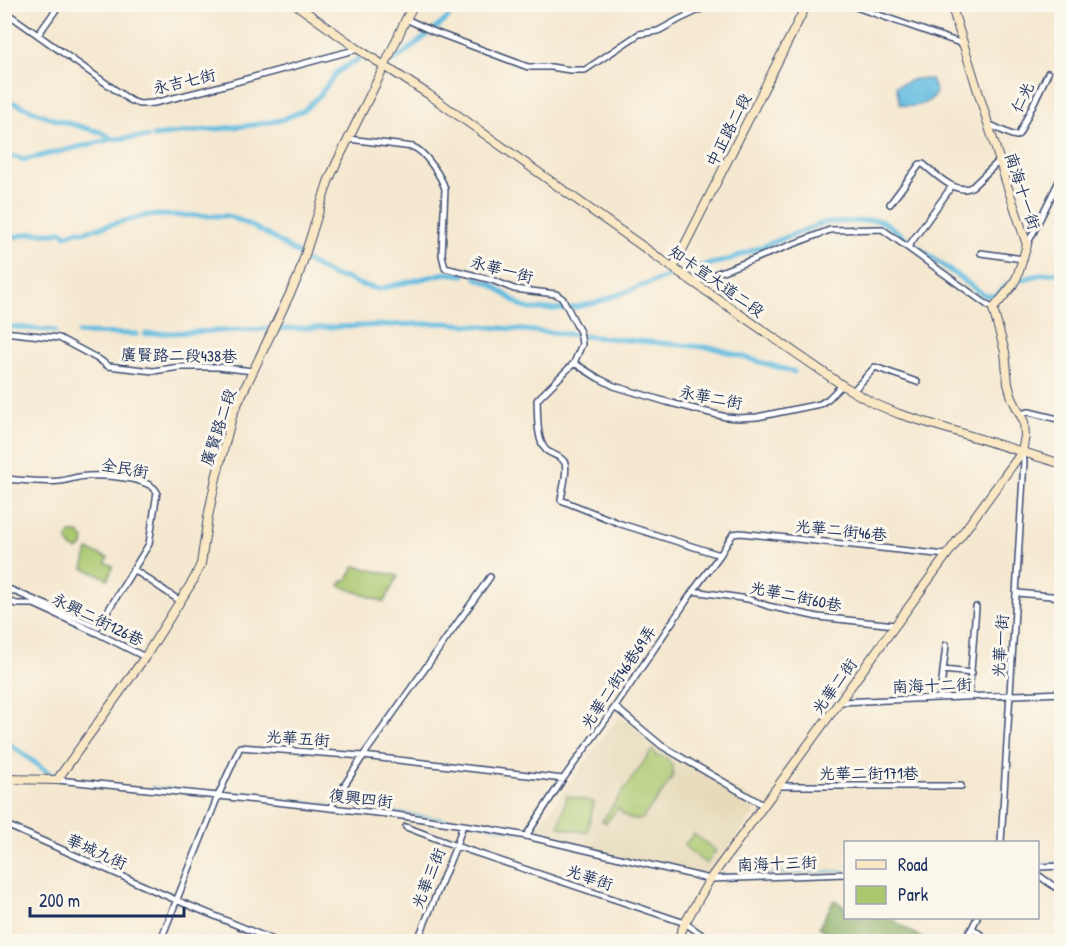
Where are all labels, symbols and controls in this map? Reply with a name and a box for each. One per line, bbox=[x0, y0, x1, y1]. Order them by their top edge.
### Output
street label: 永吉七街 bbox=[150, 63, 218, 99]
street label: 仁光 bbox=[1005, 78, 1039, 116]
street label: 中正路二段 bbox=[700, 89, 756, 171]
street label: 南海十一街 bbox=[1000, 150, 1046, 232]
street label: 知卡宣大道二段 bbox=[665, 240, 769, 322]
street label: 永華一街 bbox=[468, 250, 536, 288]
street label: 廣賢路二段438巷 bbox=[121, 343, 237, 367]
street label: 永華二街 bbox=[677, 380, 745, 414]
street label: 廣賢路二段 bbox=[195, 386, 241, 468]
street label: 全民街 bbox=[99, 453, 151, 483]
street label: 光華二街46巷 bbox=[794, 514, 888, 546]
street label: 光華二街60巷 bbox=[748, 576, 844, 616]
street label: 永興二街126巷 bbox=[48, 587, 148, 651]
street label: 光華一街 bbox=[987, 613, 1013, 679]
street label: 光華二街46巷69弄 bbox=[575, 621, 661, 733]
street label: 光華二街 bbox=[806, 654, 862, 718]
street label: 南海十二街 bbox=[892, 673, 972, 697]
street label: 光華五街 bbox=[265, 725, 331, 751]
street label: 光華二街171巷 bbox=[819, 762, 919, 784]
street label: 復興四街 bbox=[328, 784, 394, 812]
street label: 華城九街 bbox=[63, 828, 131, 874]
legend bbox=[844, 841, 1039, 919]
street label: 光華三街 bbox=[406, 844, 450, 912]
street label: 南海十三街 bbox=[737, 851, 817, 875]
text: Road bbox=[898, 852, 928, 877]
street label: 光華街 bbox=[564, 859, 616, 895]
scale bar bbox=[30, 880, 184, 918]
text: Park bbox=[898, 882, 929, 907]
text: 200 m bbox=[39, 888, 80, 913]

